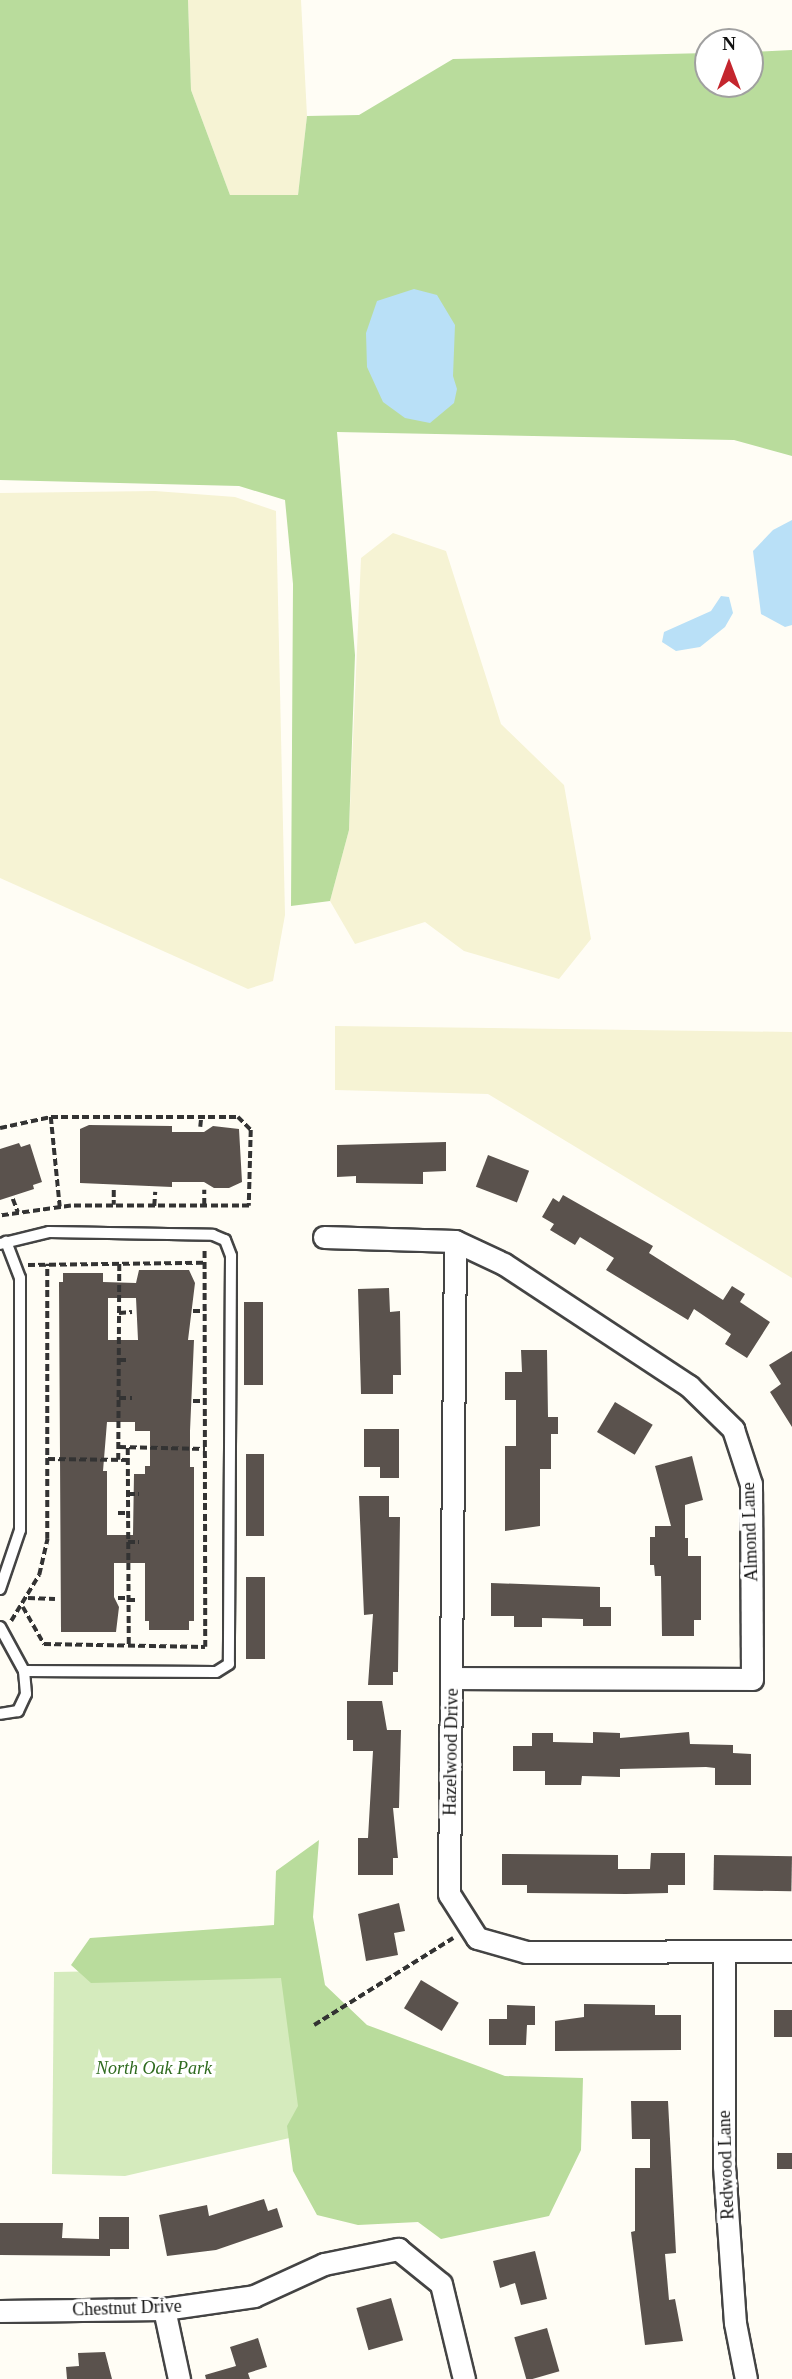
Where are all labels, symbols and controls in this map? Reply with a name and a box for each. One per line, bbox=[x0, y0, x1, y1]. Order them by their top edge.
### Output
north arrow bbox=[694, 28, 764, 98]
text: N bbox=[722, 33, 736, 54]
street label: Almond Lane bbox=[737, 1482, 763, 1582]
street label: Hazelwood Drive bbox=[439, 1688, 463, 1816]
park label: North Oak Park bbox=[96, 2057, 212, 2079]
street label: Redwood Lane bbox=[713, 2110, 739, 2220]
street label: Chestnut Drive bbox=[72, 2295, 182, 2321]

